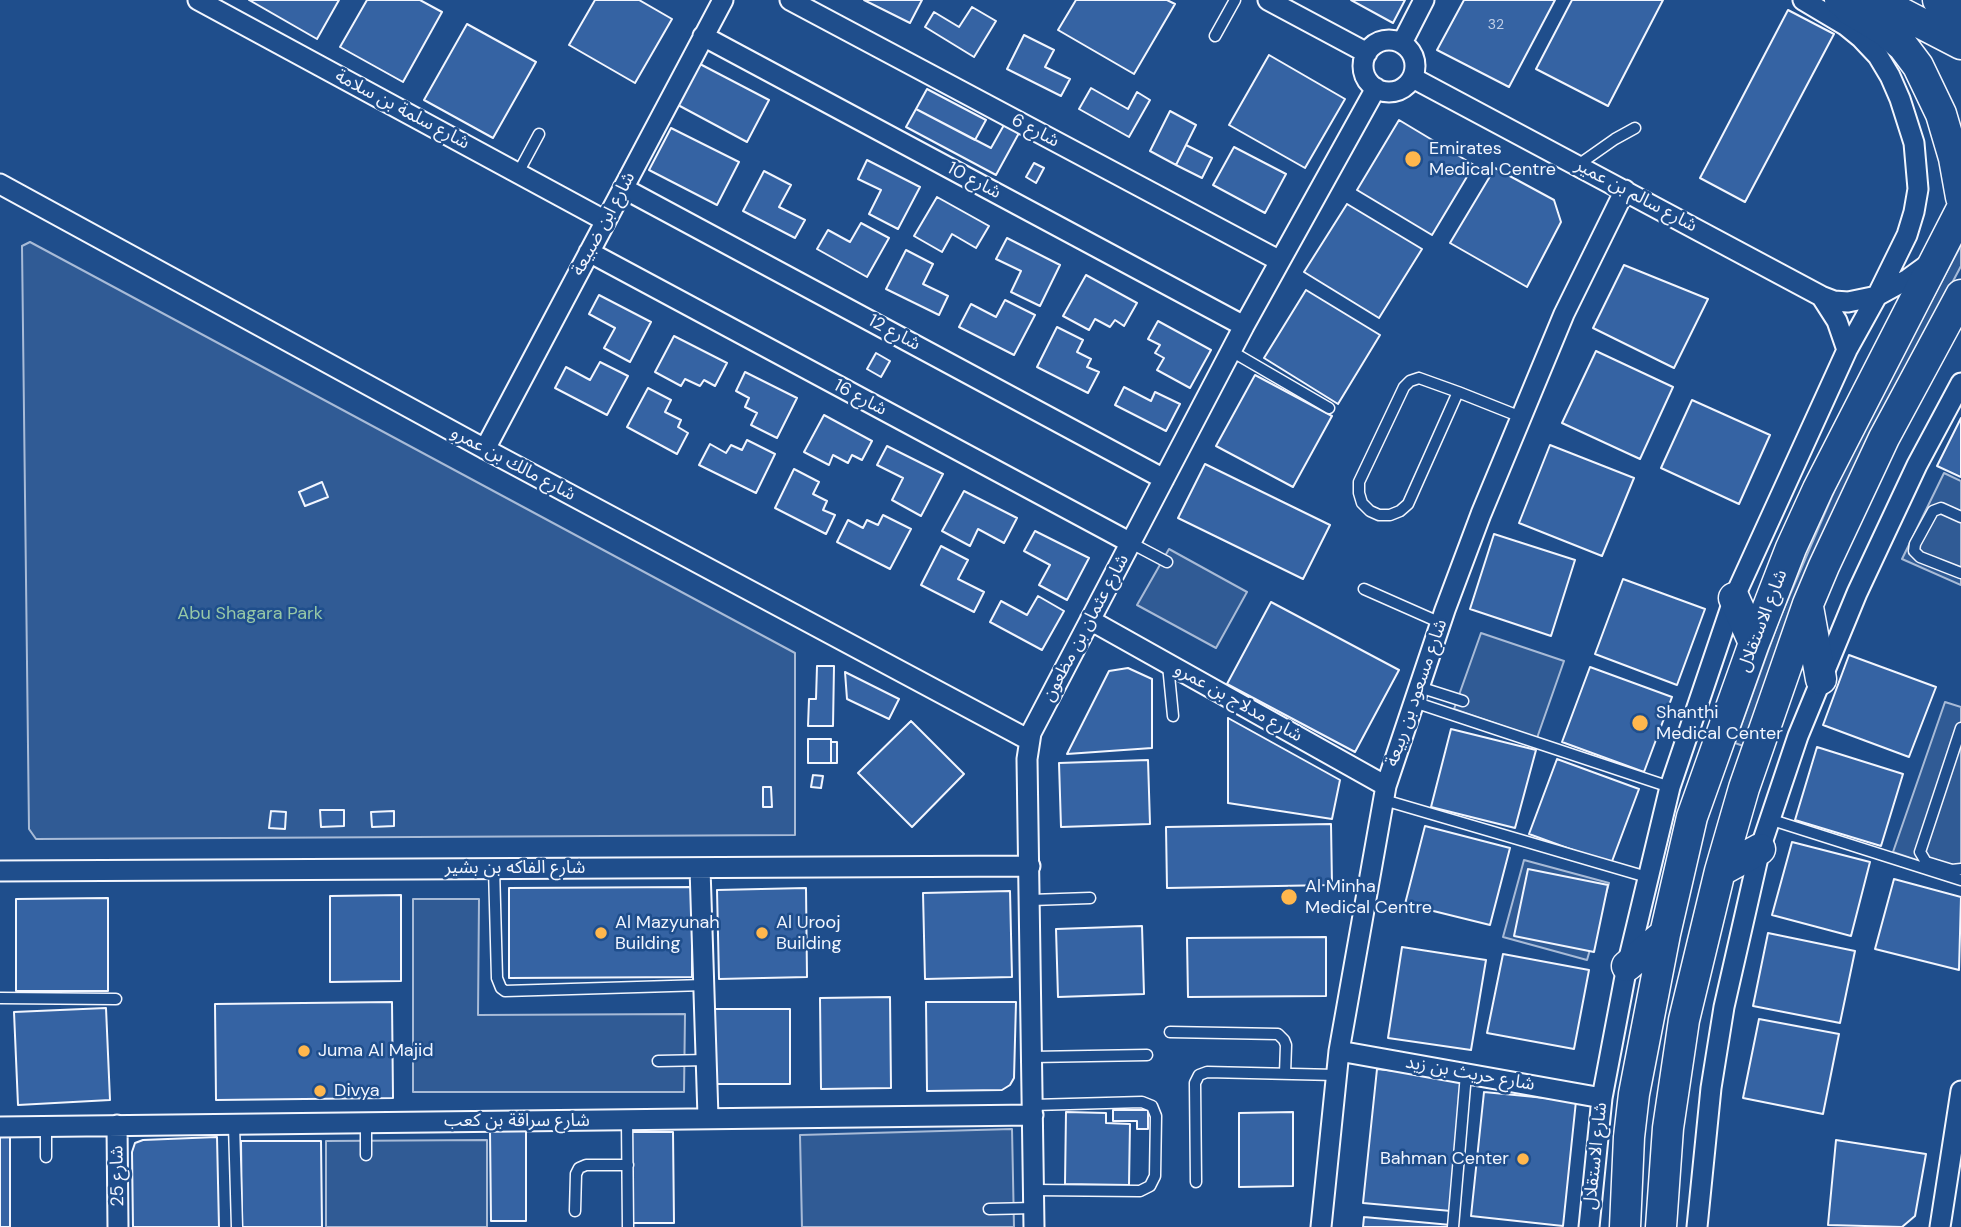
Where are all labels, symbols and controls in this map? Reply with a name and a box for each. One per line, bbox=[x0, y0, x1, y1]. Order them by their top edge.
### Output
house number: 32 bbox=[1488, 17, 1504, 33]
street label: شارع سلمة بن سلامة bbox=[331, 65, 473, 155]
street label: شارع 6 bbox=[1007, 109, 1063, 153]
place label: Emirates Medical Centre bbox=[1429, 138, 1556, 180]
marker: Emirates Medical Centre bbox=[1403, 149, 1423, 169]
street label: شارع سالم بن عمير bbox=[1571, 155, 1701, 237]
street label: شارع 10 bbox=[943, 158, 1005, 204]
street label: شارع ابن ضبيعة bbox=[568, 169, 640, 279]
street label: شارع 12 bbox=[864, 310, 924, 356]
street label: شارع 16 bbox=[830, 375, 890, 421]
street label: شارع مالك بن عمرو bbox=[447, 422, 579, 506]
street label: شارع عثمان بن مظعون bbox=[1038, 551, 1134, 705]
street label: شارع الاستقلال bbox=[1734, 567, 1792, 675]
park label: Abu Shagara Park bbox=[177, 603, 323, 625]
street label: شارع مسعود بن ربيعة bbox=[1382, 616, 1452, 770]
street label: شارع مدلاج بن عمرو bbox=[1170, 659, 1306, 747]
place label: Shanthi Medical Center bbox=[1656, 702, 1783, 744]
marker: Shanthi Medical Center bbox=[1630, 713, 1650, 733]
street label: شارع الفاكه بن بشير bbox=[445, 857, 585, 879]
place label: Al Minha Medical Centre bbox=[1305, 876, 1432, 918]
marker: Al Minha Medical Centre bbox=[1279, 887, 1299, 907]
place label: Al Mazyunah Building bbox=[615, 912, 720, 954]
place label: Al Urooj Building bbox=[776, 912, 841, 954]
marker: Al Mazyunah Building bbox=[593, 925, 609, 941]
marker: Al Urooj Building bbox=[754, 925, 770, 941]
place label: Juma Al Majid bbox=[318, 1040, 434, 1062]
marker: Juma Al Majid bbox=[296, 1043, 312, 1059]
street label: شارع حريث بن زيد bbox=[1404, 1052, 1536, 1096]
place label: Divya bbox=[334, 1080, 379, 1102]
marker: Divya bbox=[312, 1083, 328, 1099]
street label: شارع الاستقلال bbox=[1580, 1101, 1612, 1211]
street label: شارع سراقة بن كعب bbox=[444, 1110, 590, 1132]
street label: شارع 25 bbox=[107, 1145, 129, 1207]
place label: Bahman Center bbox=[1380, 1148, 1509, 1170]
marker: Bahman Center bbox=[1515, 1151, 1531, 1167]

